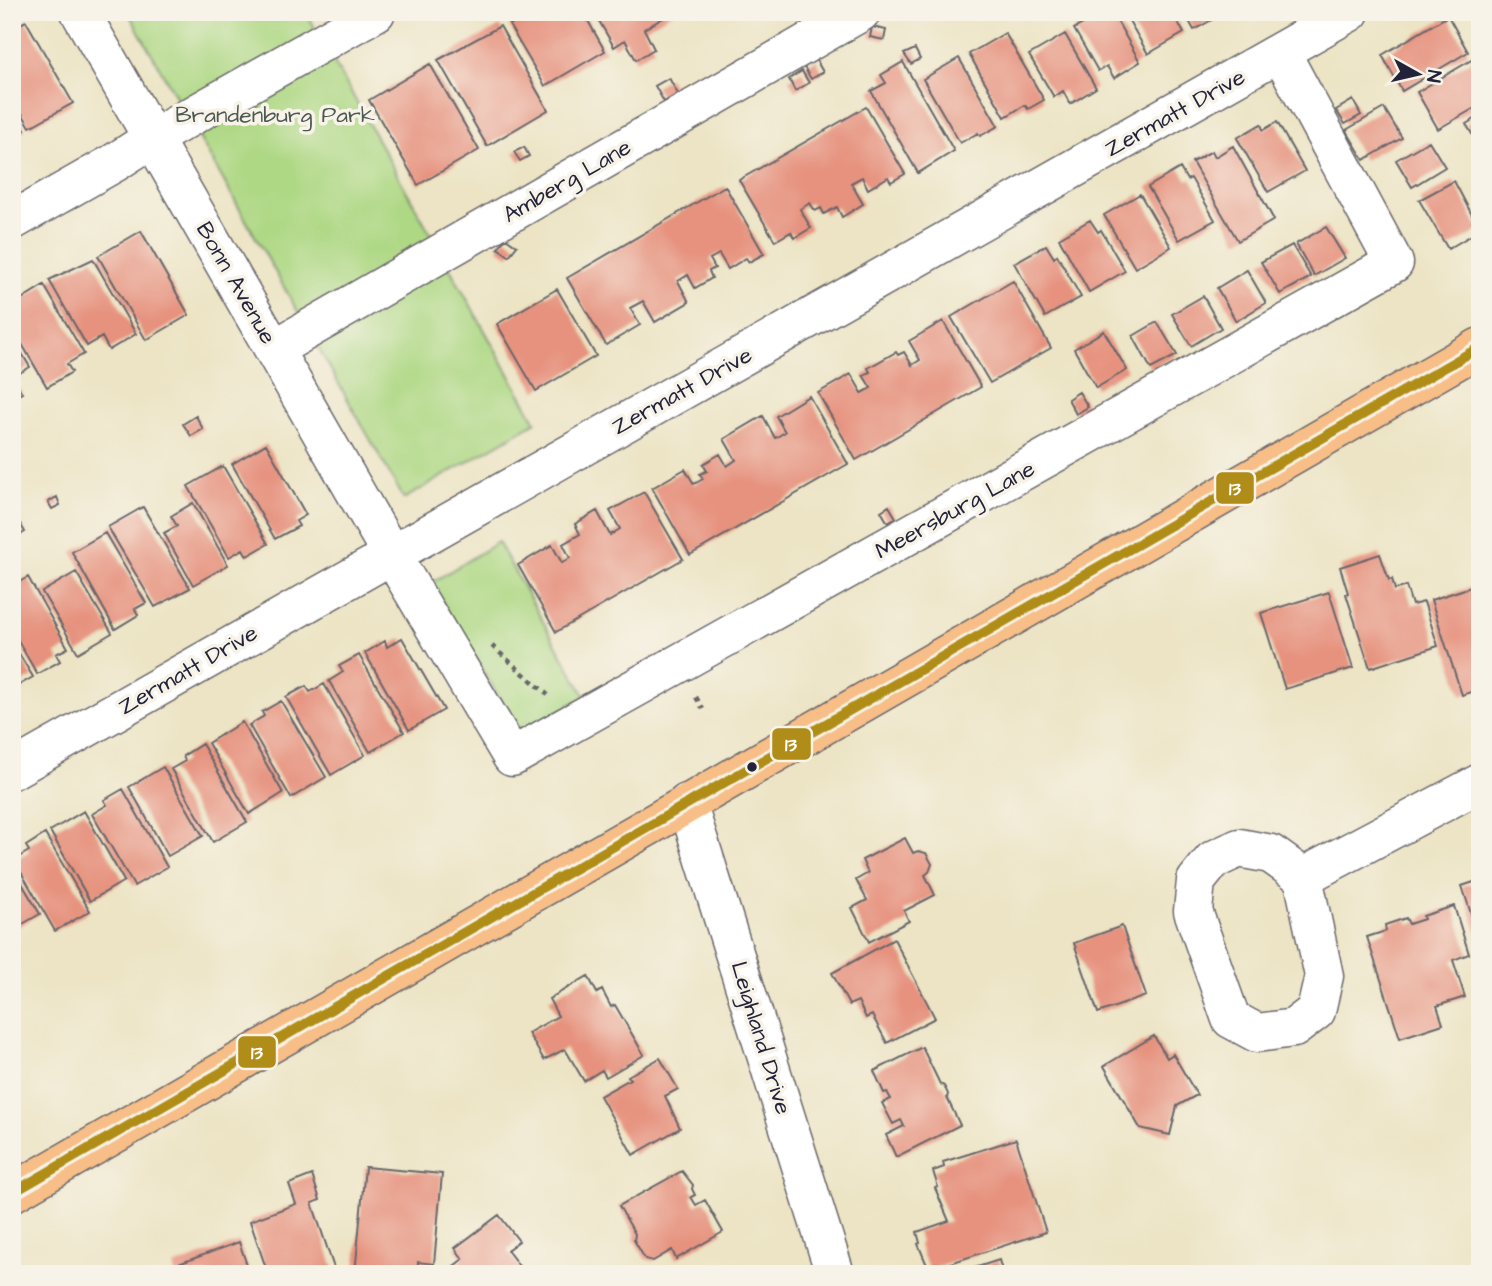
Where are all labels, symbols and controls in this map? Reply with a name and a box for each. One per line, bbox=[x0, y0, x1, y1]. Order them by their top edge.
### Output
north arrow bbox=[1384, 38, 1454, 108]
street label: Zermatt Drive bbox=[1099, 61, 1251, 165]
text: N bbox=[1419, 68, 1448, 84]
park label: Brandenburg Park bbox=[175, 99, 375, 132]
street label: Amberg Lane bbox=[497, 131, 638, 232]
street label: Bonn Avenue bbox=[188, 216, 284, 350]
street label: Zermatt Drive bbox=[606, 339, 758, 443]
street label: Meersburg Lane bbox=[869, 453, 1041, 568]
line badge: 13 bbox=[1215, 471, 1255, 505]
text: 13 bbox=[1229, 476, 1241, 503]
street label: Zermatt Drive bbox=[112, 617, 264, 723]
line badge: 13 bbox=[771, 727, 812, 761]
text: 13 bbox=[785, 732, 797, 759]
unlabelled marker bbox=[745, 760, 759, 774]
street label: Leighland Drive bbox=[722, 958, 799, 1119]
line badge: 13 bbox=[237, 1035, 277, 1069]
text: 13 bbox=[251, 1040, 263, 1067]

